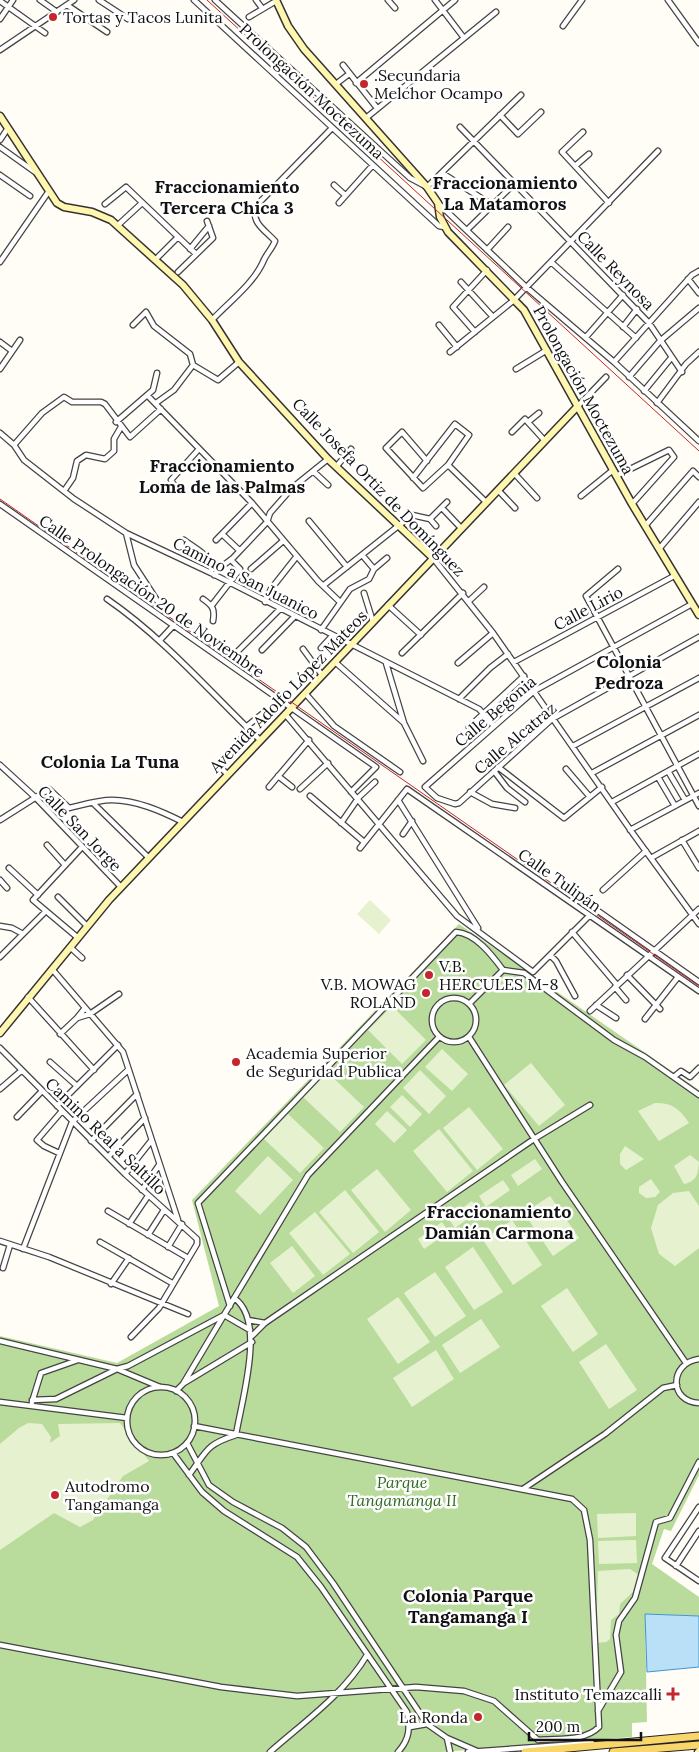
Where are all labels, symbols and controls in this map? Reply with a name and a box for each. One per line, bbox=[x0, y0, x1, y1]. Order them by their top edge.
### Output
place label: Tortas y Tacos Lunita bbox=[63, 7, 223, 27]
marker: Tortas y Tacos Lunita bbox=[47, 11, 59, 23]
street label: Prolongación Moctezuma bbox=[236, 19, 388, 163]
place label: .Secundaria Melchor Ocampo bbox=[374, 65, 503, 103]
marker: .Secundaria Melchor Ocampo bbox=[358, 78, 370, 90]
district label: Fraccionamiento La Matamoros bbox=[433, 171, 577, 215]
district label: Fraccionamiento Tercera Chica 3 bbox=[155, 175, 299, 219]
street label: Calle Reynosa bbox=[573, 226, 659, 314]
street label: Prolongación Moctezuma bbox=[529, 302, 639, 478]
street label: Calle Josefa Ortiz de Domínguez bbox=[288, 394, 470, 580]
district label: Fraccionamiento Loma de las Palmas bbox=[139, 454, 306, 498]
street label: Calle Prolongación 20 de Noviembre bbox=[35, 510, 269, 682]
street label: Camino a San Juanico bbox=[170, 533, 322, 623]
street label: Calle Lirio bbox=[550, 581, 626, 635]
street label: Avenida Adolfo López Mateos bbox=[204, 605, 371, 777]
district label: Colonia Pedroza bbox=[595, 650, 664, 694]
street label: Calle Begonia bbox=[450, 671, 540, 751]
street label: Calle Alcatraz bbox=[470, 698, 560, 778]
district label: Colonia La Tuna bbox=[41, 750, 180, 773]
street label: Calle San Jorge bbox=[34, 781, 126, 875]
street label: Calle Tulipán bbox=[515, 844, 606, 916]
place label: V.B. HERCULES M-8 bbox=[438, 956, 558, 994]
marker: V.B. HERCULES M-8 bbox=[423, 969, 435, 981]
place label: V.B. MOWAG ROLAND bbox=[320, 974, 416, 1012]
marker: V.B. MOWAG ROLAND bbox=[420, 987, 432, 999]
place label: Academia Superior de Seguridad Publica bbox=[245, 1043, 402, 1081]
marker: Academia Superior de Seguridad Publica bbox=[230, 1056, 242, 1068]
street label: Camino Real a Saltillo bbox=[42, 1073, 170, 1199]
district label: Fraccionamiento Damián Carmona bbox=[424, 1200, 574, 1244]
park label: Parque Tangamanga II bbox=[347, 1472, 457, 1510]
place label: Autodromo Tangamanga bbox=[64, 1476, 159, 1514]
marker: Autodromo Tangamanga bbox=[49, 1489, 61, 1501]
district label: Colonia Parque Tangamanga I bbox=[403, 1584, 533, 1628]
place label: Instituto Temazcalli bbox=[515, 1684, 662, 1704]
marker: Instituto Temazcalli bbox=[666, 1687, 680, 1701]
place label: La Ronda bbox=[399, 1707, 468, 1727]
scale bar bbox=[529, 1710, 642, 1742]
marker: La Ronda bbox=[472, 1711, 484, 1723]
text: 200 m bbox=[536, 1717, 580, 1736]

